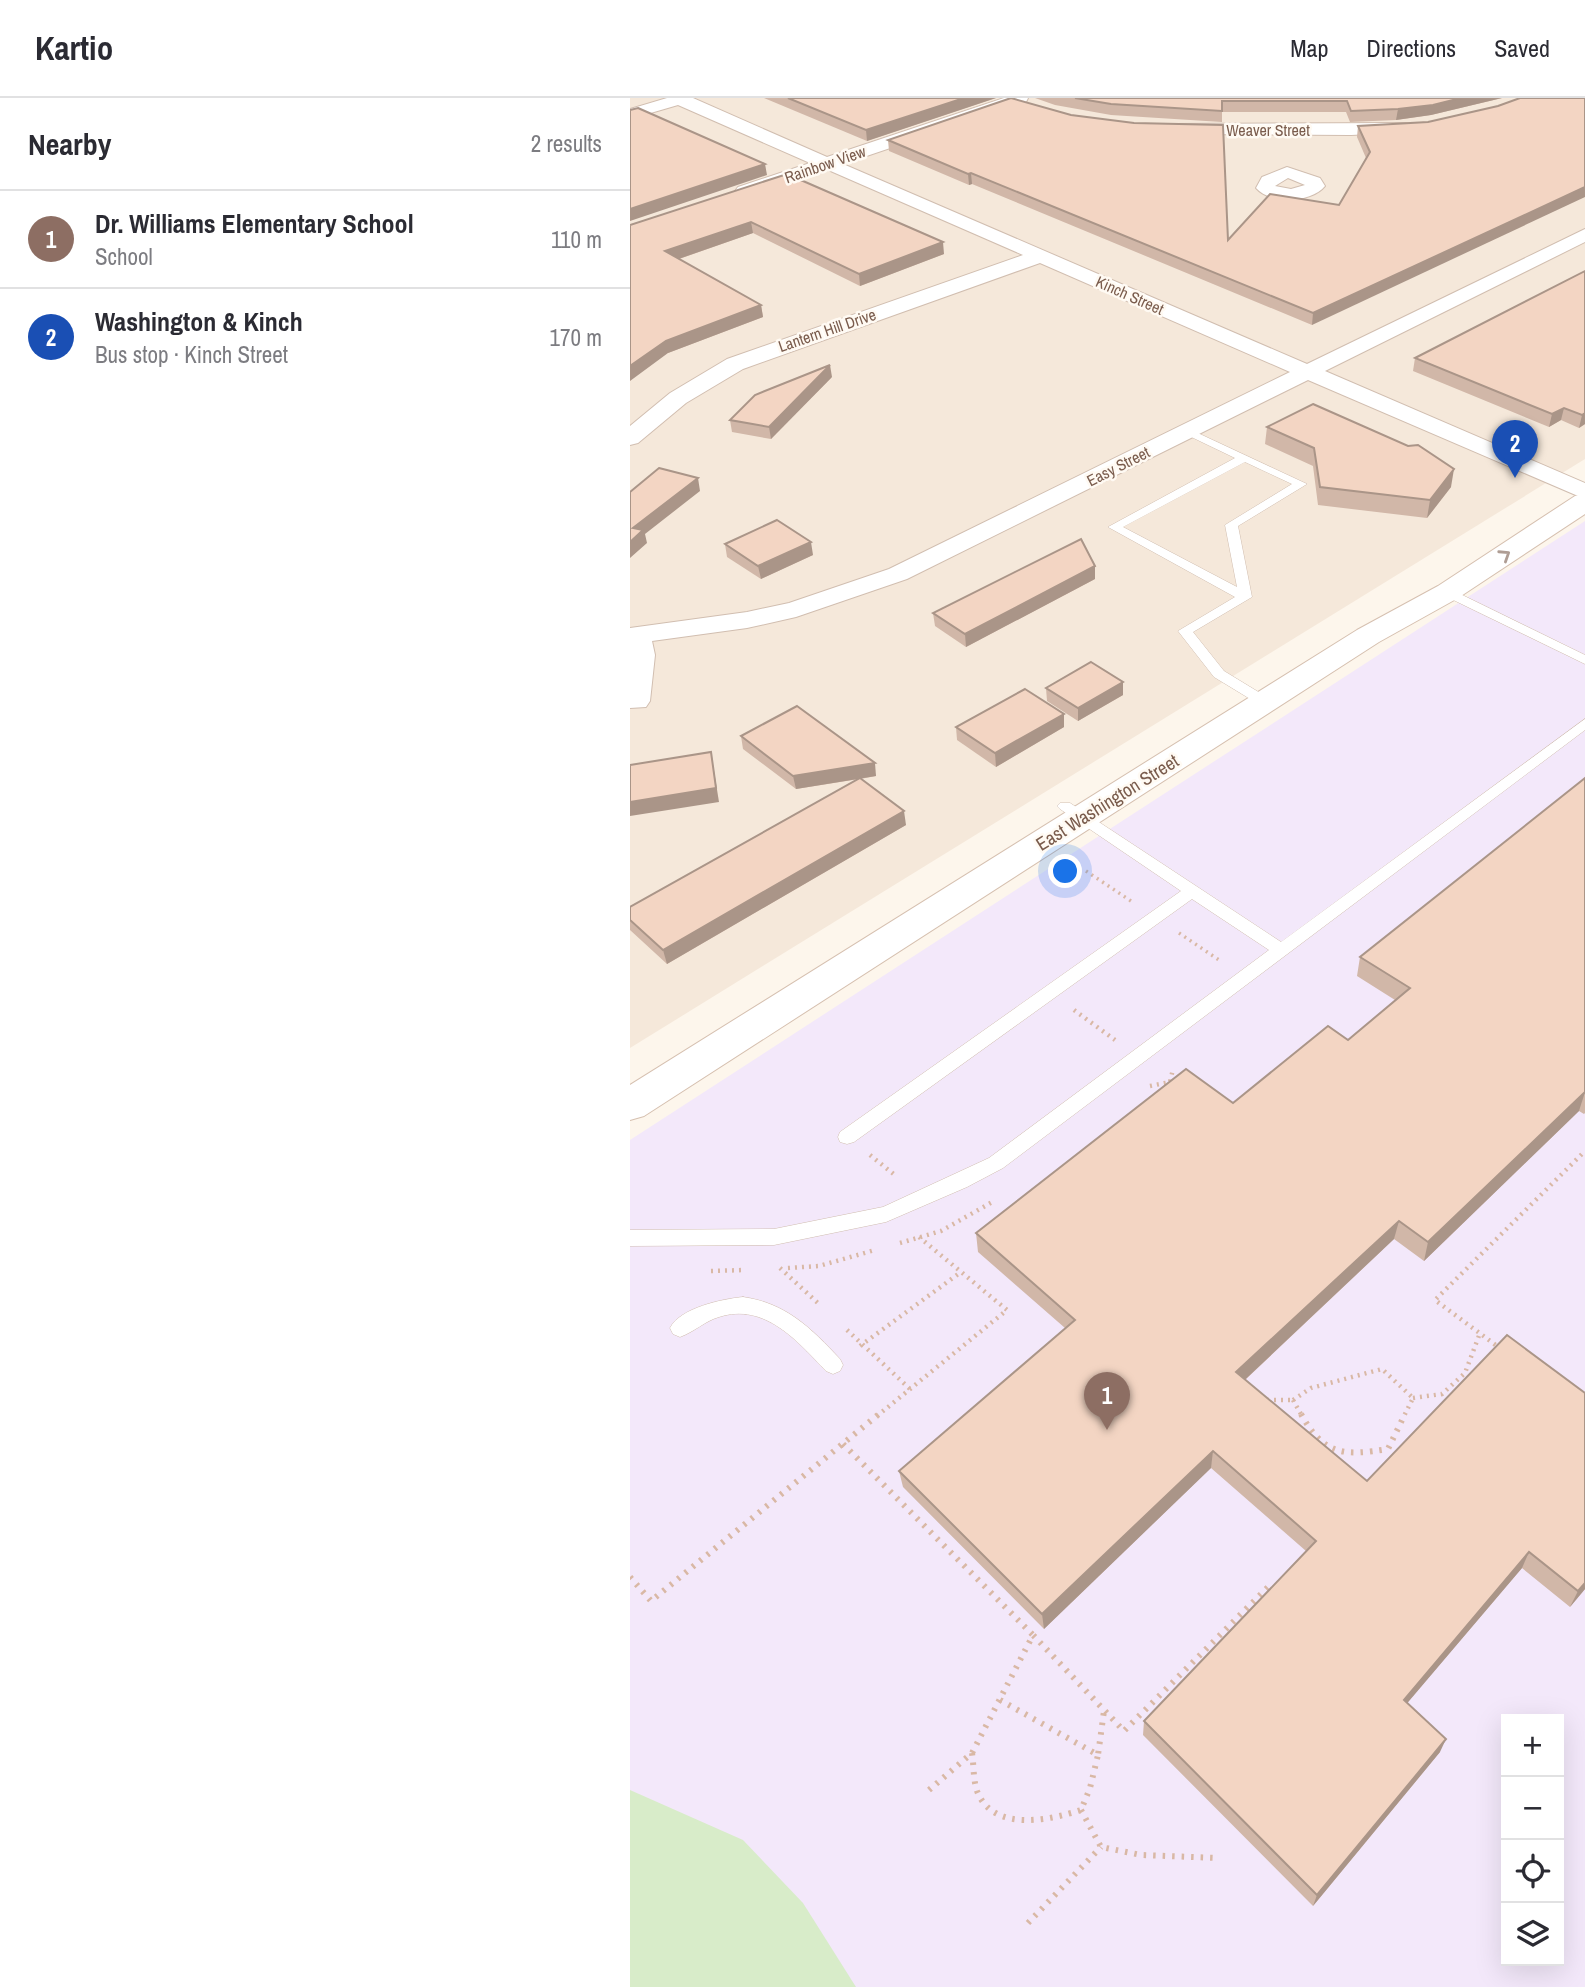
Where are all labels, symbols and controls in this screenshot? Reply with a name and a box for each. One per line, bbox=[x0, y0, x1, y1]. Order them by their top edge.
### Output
text: Kartio bbox=[35, 26, 113, 70]
text: Map bbox=[1290, 32, 1328, 64]
text: Directions bbox=[1366, 32, 1456, 64]
text: Saved bbox=[1494, 32, 1550, 64]
street label: Weaver Street bbox=[1226, 119, 1310, 141]
text: Nearby bbox=[28, 124, 111, 164]
text: 2 results bbox=[531, 128, 602, 159]
street label: Rainbow View bbox=[782, 140, 869, 188]
text: Dr. Williams Elementary School bbox=[95, 206, 414, 241]
text: 1 bbox=[46, 224, 56, 255]
text: 110 m bbox=[551, 224, 602, 255]
text: School bbox=[95, 241, 153, 272]
street label: Kinch Street bbox=[1093, 270, 1168, 320]
street label: Lantern Hill Drive bbox=[775, 303, 879, 357]
text: Washington & Kinch bbox=[95, 304, 303, 339]
text: 2 bbox=[46, 322, 56, 353]
text: 170 m bbox=[550, 322, 602, 353]
text: Bus stop · Kinch Street bbox=[95, 339, 288, 370]
pin: 2 bbox=[1492, 420, 1538, 478]
street label: Easy Street bbox=[1083, 441, 1154, 491]
one-way arrow bbox=[1498, 551, 1511, 564]
street label: East Washington Street bbox=[1031, 747, 1184, 856]
your location bbox=[1048, 854, 1082, 888]
pin: 1 bbox=[1084, 1372, 1130, 1430]
map controls bbox=[1501, 1714, 1564, 1966]
button: + bbox=[1501, 1714, 1564, 1777]
button: − bbox=[1501, 1777, 1564, 1840]
button: locate bbox=[1501, 1840, 1564, 1903]
button: layers bbox=[1501, 1903, 1564, 1966]

